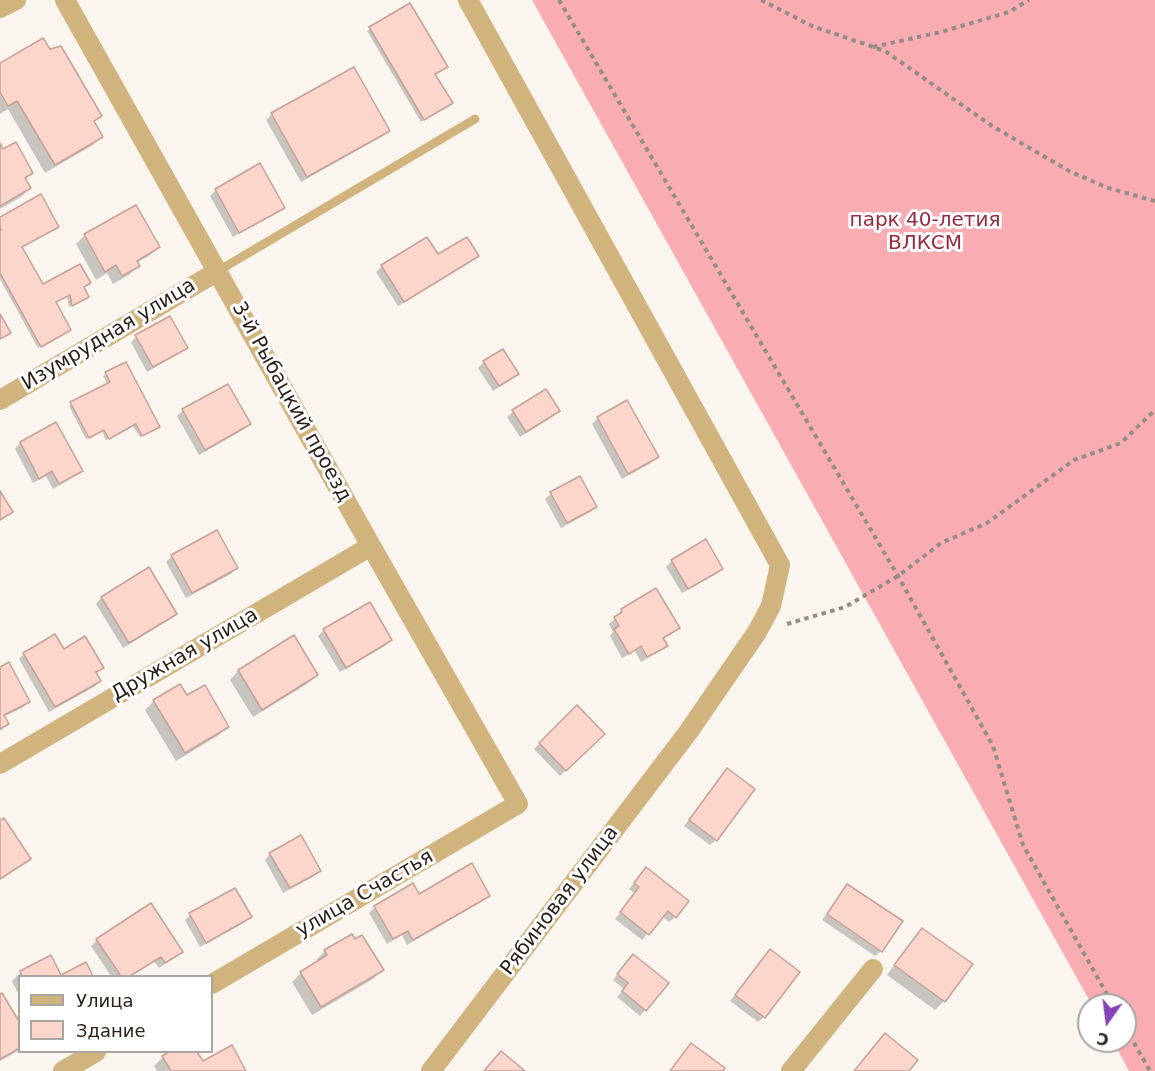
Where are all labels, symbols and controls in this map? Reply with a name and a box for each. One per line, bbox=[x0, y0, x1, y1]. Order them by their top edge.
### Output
park label: парк 40-летия ВЛКСМ bbox=[850, 209, 1000, 256]
street label: Изумрудная улица bbox=[18, 274, 200, 396]
street label: 3-й Рыбацкий проезд bbox=[226, 298, 356, 506]
street label: Дружная улица bbox=[107, 603, 263, 707]
street label: Рябиновая улица bbox=[496, 822, 624, 980]
street label: улица Счастья bbox=[292, 845, 438, 943]
legend bbox=[18, 975, 213, 1053]
text: Улица bbox=[76, 990, 133, 1011]
north arrow bbox=[1077, 993, 1137, 1053]
text: Здание bbox=[76, 1020, 146, 1041]
text: С bbox=[1095, 1028, 1111, 1050]

